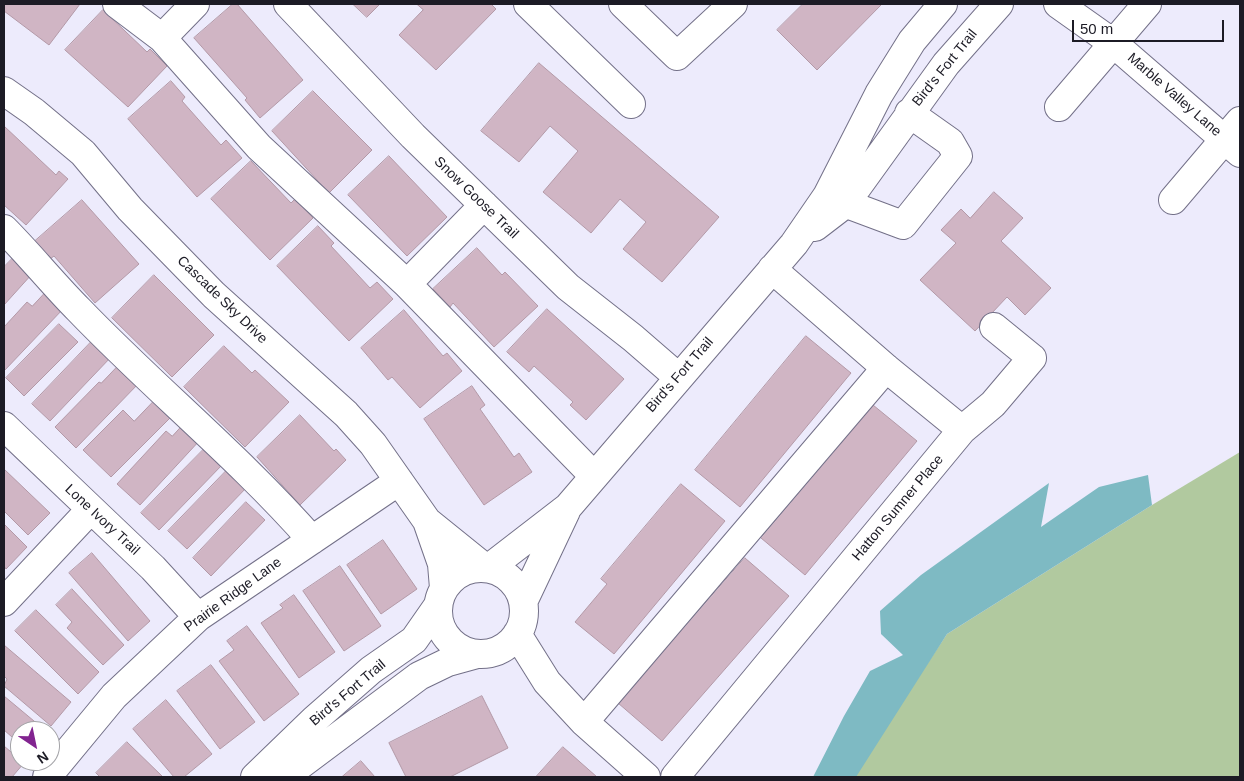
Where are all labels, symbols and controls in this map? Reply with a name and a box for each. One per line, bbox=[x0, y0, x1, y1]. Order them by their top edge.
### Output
scale bar bbox=[1074, 10, 1226, 42]
text: 50 m bbox=[1080, 20, 1113, 37]
street label: Bird's Fort Trail bbox=[909, 26, 981, 110]
street label: Marble Valley Lane bbox=[1124, 50, 1224, 140]
street label: Snow Goose Trail bbox=[430, 153, 522, 243]
street label: Cascade Sky Drive bbox=[173, 253, 271, 347]
street label: Bird's Fort Trail bbox=[643, 334, 717, 416]
street label: Hatton Sumner Place bbox=[849, 452, 947, 564]
street label: Lone Ivory Trail bbox=[61, 481, 143, 559]
street label: Prairie Ridge Lane bbox=[181, 554, 285, 636]
street label: Bird's Fort Trail bbox=[307, 656, 389, 730]
north arrow bbox=[10, 721, 60, 771]
text: N bbox=[34, 748, 51, 767]

